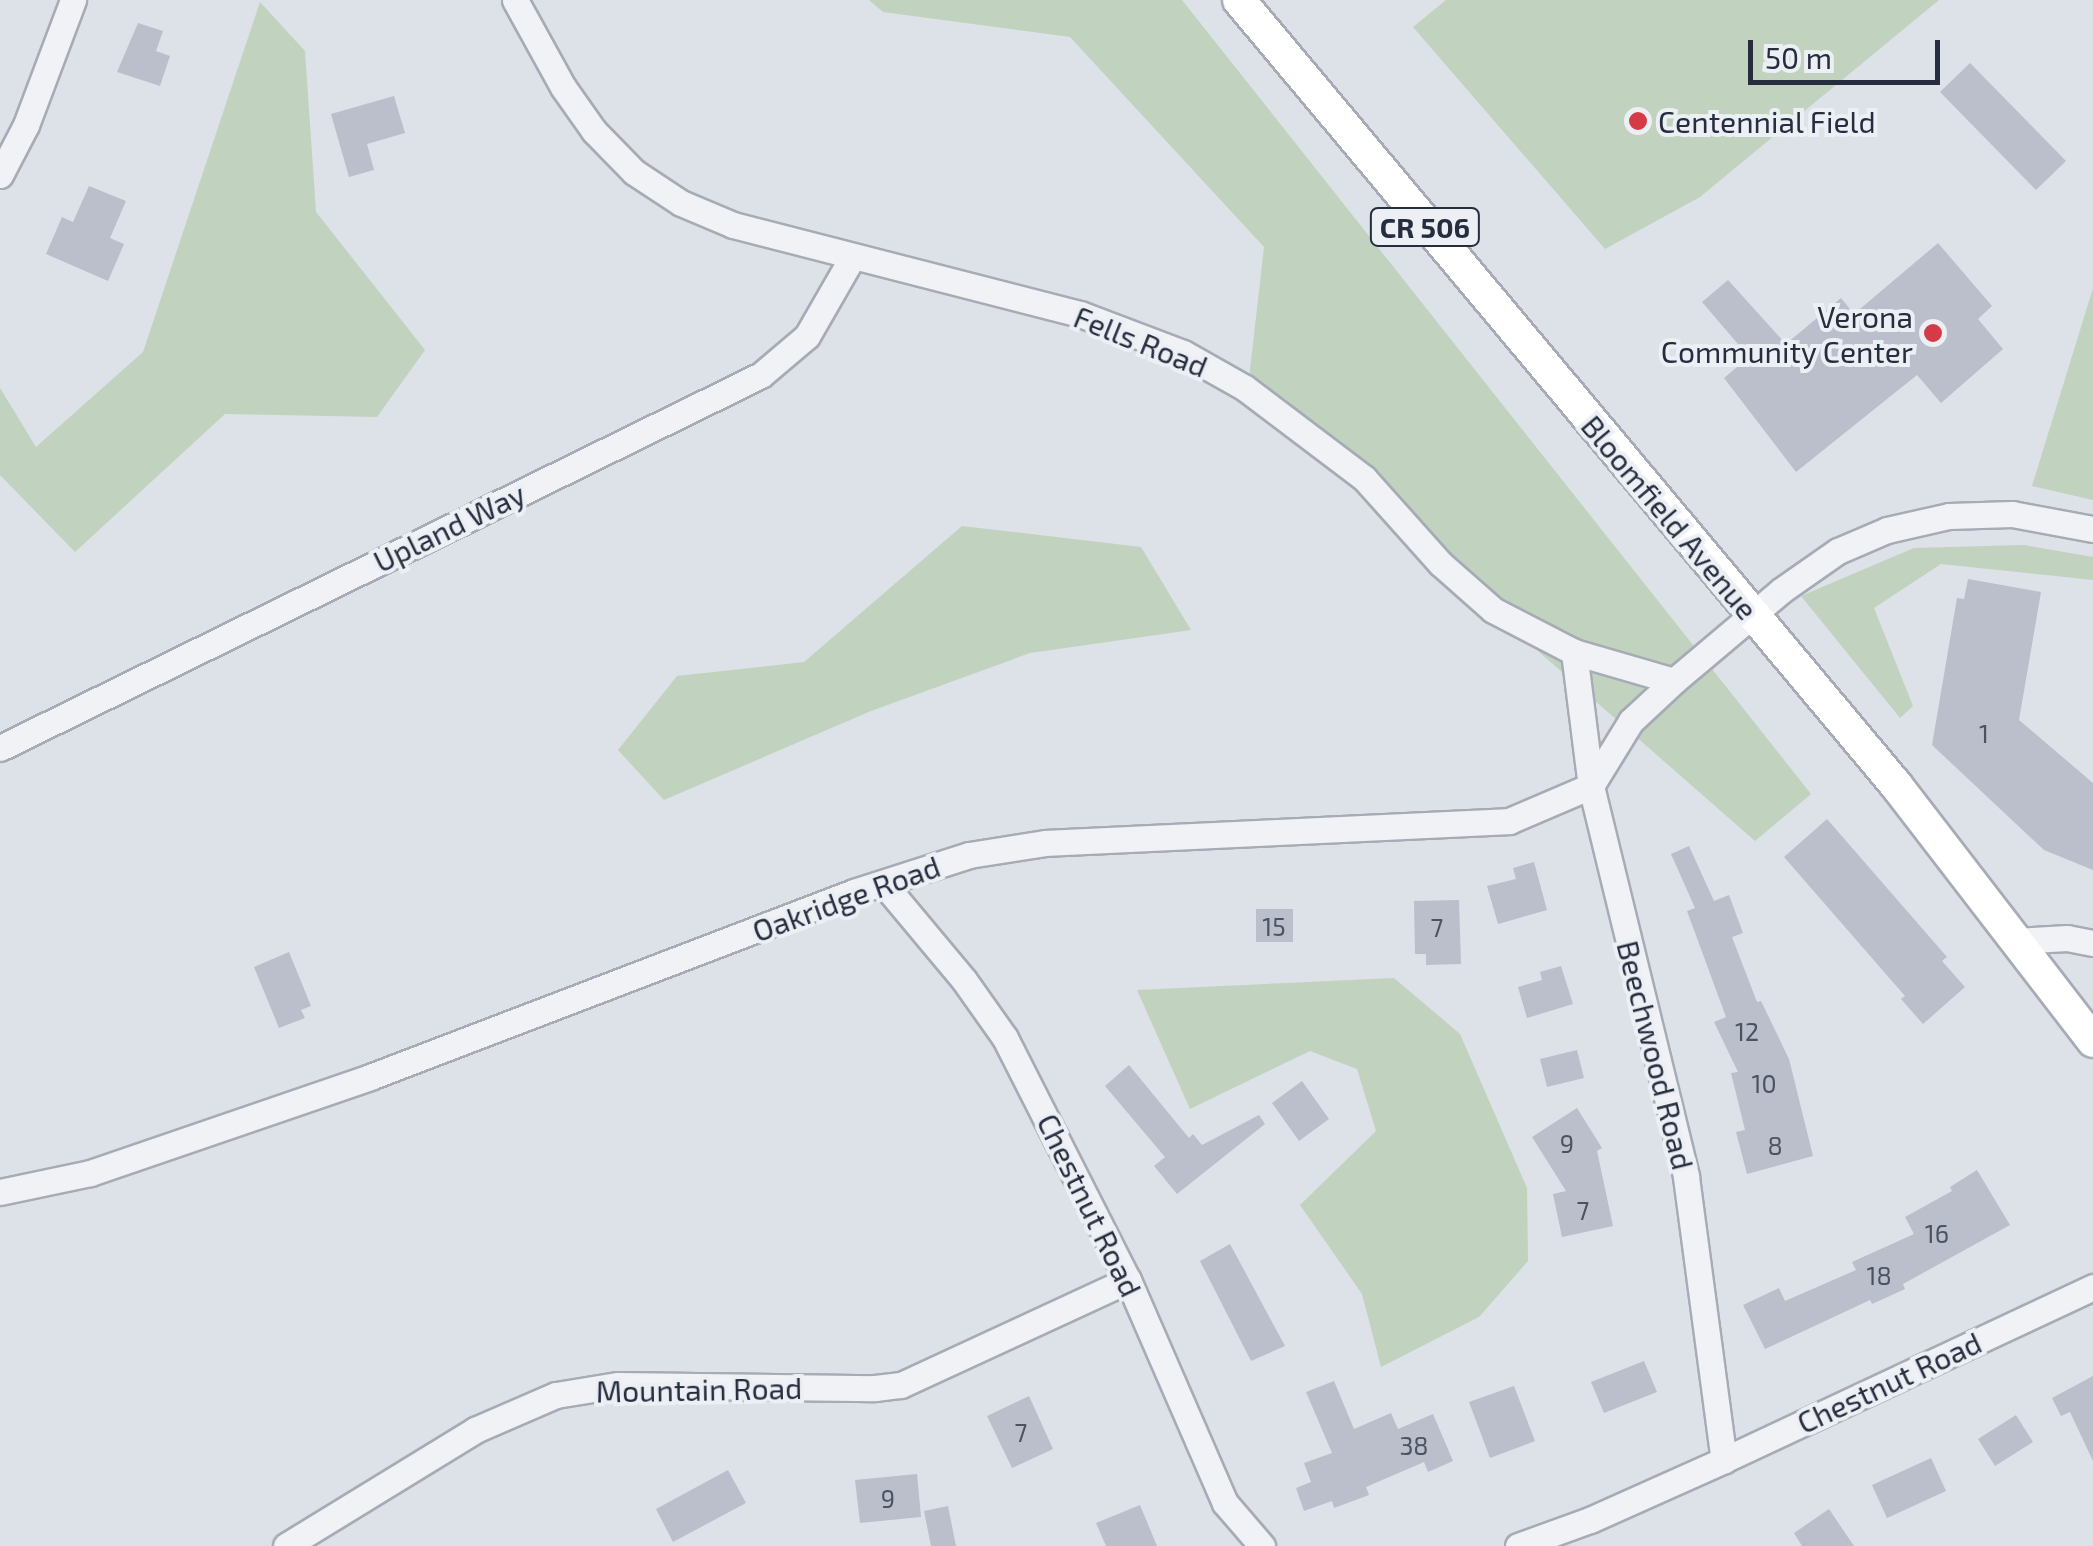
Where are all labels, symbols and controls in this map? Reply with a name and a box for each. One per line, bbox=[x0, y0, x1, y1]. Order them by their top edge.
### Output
scale bar bbox=[1753, 20, 1946, 82]
text: 50 m bbox=[1765, 39, 1832, 75]
place label: Centennial Field bbox=[1658, 103, 1876, 139]
marker: Centennial Field bbox=[1627, 110, 1649, 132]
road number: CR 506 bbox=[1368, 204, 1482, 250]
street label: Fells Road bbox=[1069, 298, 1213, 384]
place label: Verona Community Center bbox=[1660, 298, 1913, 368]
marker: Verona Community Center bbox=[1922, 322, 1944, 344]
street label: Bloomfield Avenue bbox=[1574, 408, 1766, 626]
street label: Upland Way bbox=[367, 475, 531, 579]
house number: 1 bbox=[1979, 718, 1989, 748]
street label: Oakridge Road bbox=[747, 847, 945, 949]
house number: 15 bbox=[1262, 911, 1286, 941]
house number: 7 bbox=[1431, 912, 1443, 942]
street label: Beechwood Road bbox=[1610, 937, 1702, 1173]
house number: 12 bbox=[1735, 1016, 1759, 1046]
house number: 10 bbox=[1751, 1068, 1777, 1098]
street label: Chestnut Road bbox=[1030, 1108, 1150, 1302]
house number: 9 bbox=[1560, 1128, 1574, 1158]
house number: 8 bbox=[1767, 1130, 1783, 1160]
house number: 7 bbox=[1577, 1195, 1589, 1225]
house number: 16 bbox=[1925, 1218, 1949, 1248]
house number: 18 bbox=[1866, 1260, 1892, 1290]
street label: Chestnut Road bbox=[1791, 1324, 1987, 1440]
street label: Mountain Road bbox=[595, 1369, 803, 1409]
house number: 7 bbox=[1015, 1417, 1027, 1447]
house number: 38 bbox=[1399, 1430, 1429, 1460]
house number: 9 bbox=[881, 1483, 895, 1513]

